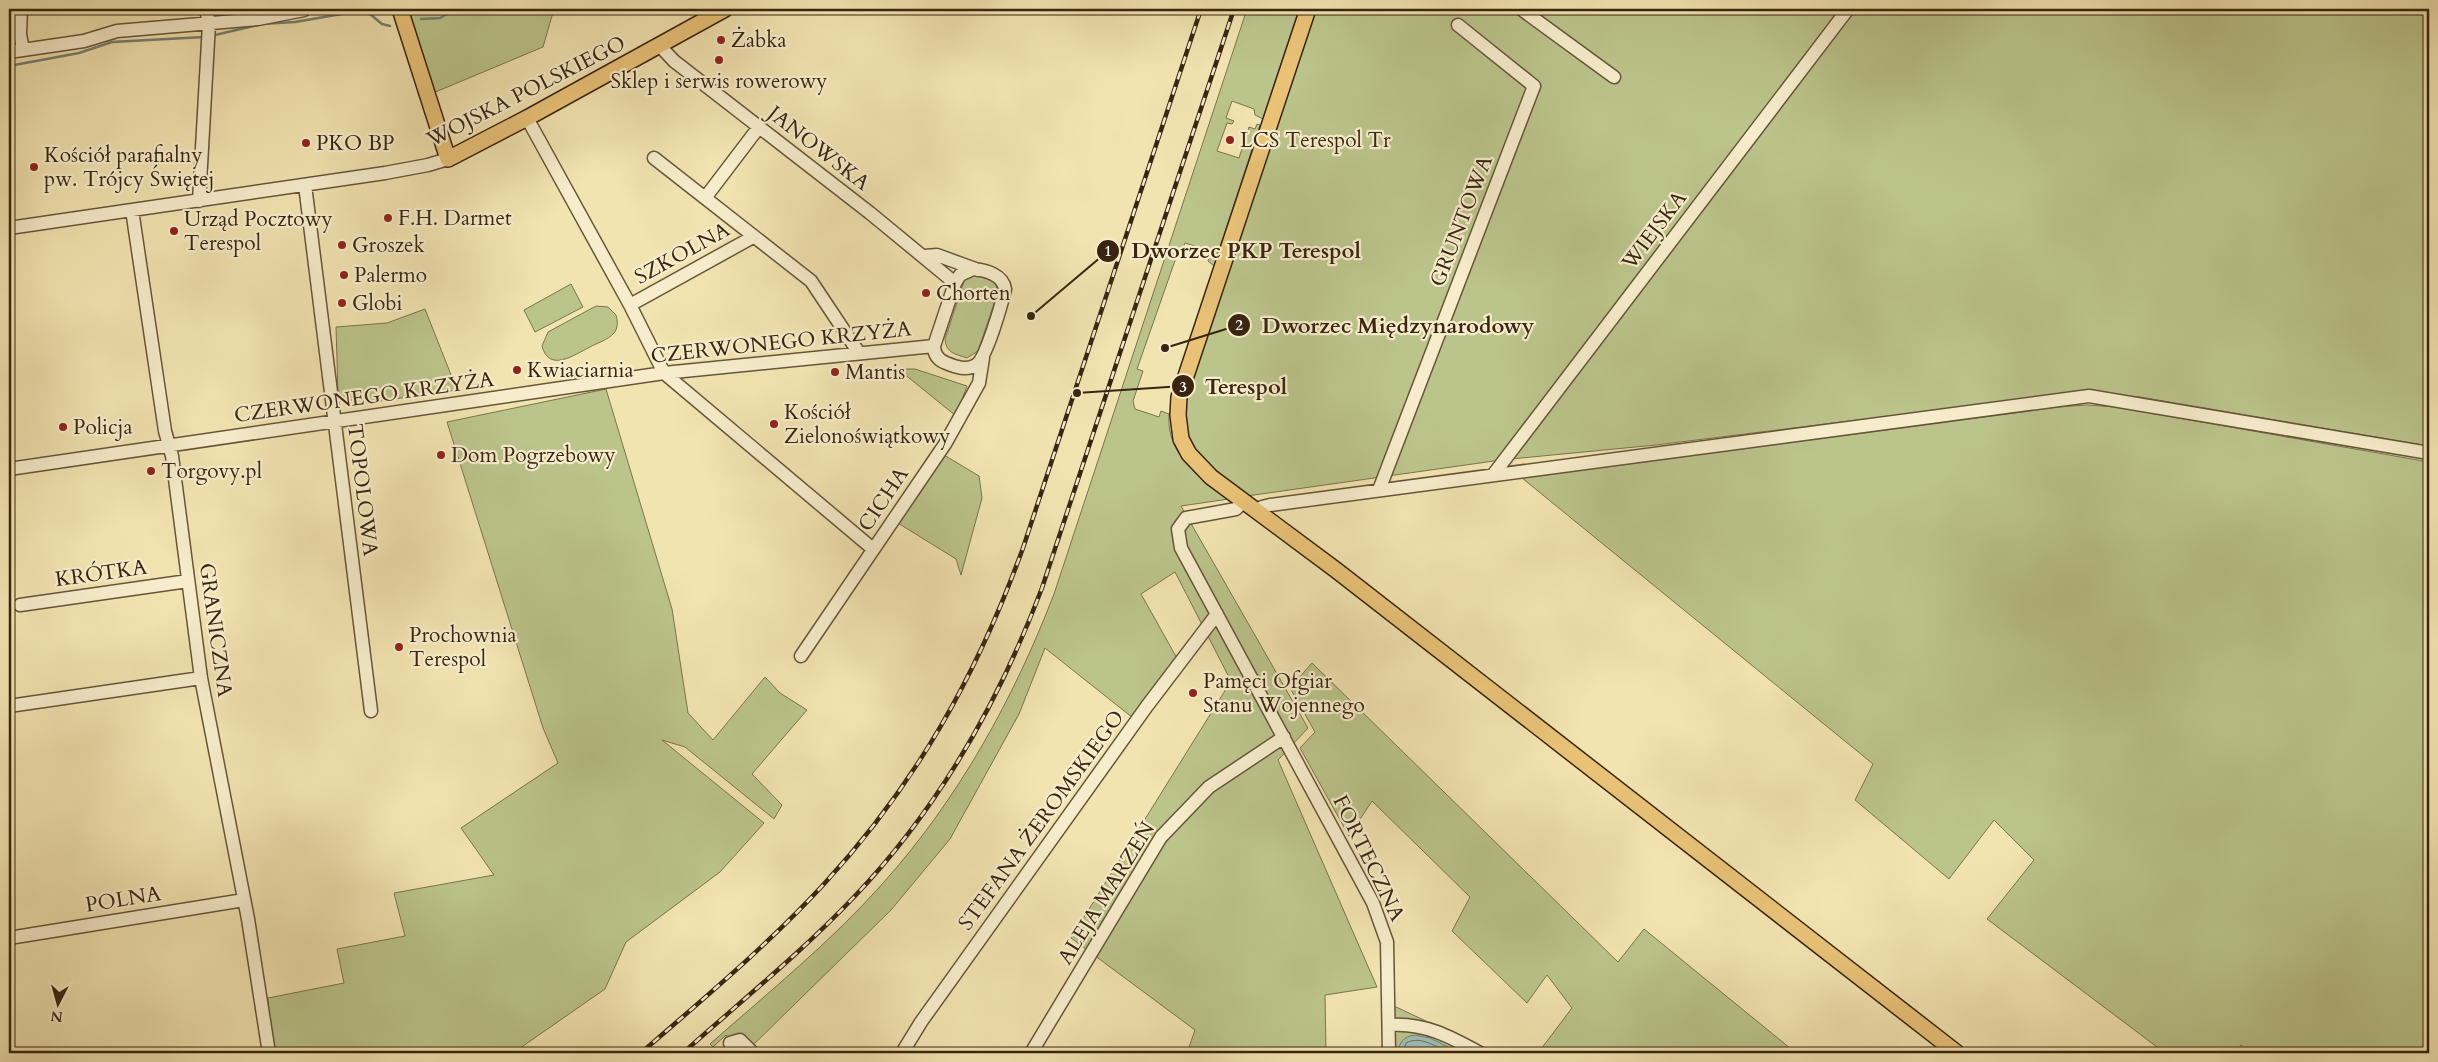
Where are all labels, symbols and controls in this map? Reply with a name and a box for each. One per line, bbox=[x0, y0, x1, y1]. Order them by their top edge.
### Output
place label: Żabka bbox=[731, 26, 787, 55]
street label: WOJSKA POLSKIEGO bbox=[421, 29, 631, 155]
marker: Żabka bbox=[715, 34, 727, 46]
marker: Sklep i serwis rowerowy bbox=[713, 54, 725, 66]
place label: Sklep i serwis rowerowy bbox=[611, 67, 827, 96]
street label: JANOWSKA bbox=[759, 97, 876, 198]
place label: LCS Terespol Tr bbox=[1240, 126, 1391, 155]
place label: PKO BP bbox=[316, 129, 395, 158]
marker: LCS Terespol Tr bbox=[1224, 134, 1236, 146]
marker: PKO BP bbox=[300, 137, 312, 149]
place label: Kościół parafialny pw. Trójcy Świętej bbox=[44, 141, 215, 194]
street label: GRUNTOWA bbox=[1423, 152, 1500, 291]
marker: Kościół parafialny pw. Trójcy Świętej bbox=[28, 161, 40, 173]
street label: WIEJSKA bbox=[1615, 185, 1694, 276]
place label: F.H. Darmet bbox=[398, 204, 512, 233]
place label: Urząd Pocztowy Terespol bbox=[184, 205, 333, 258]
marker: F.H. Darmet bbox=[382, 212, 394, 224]
street label: SZKOLNA bbox=[629, 215, 735, 292]
marker: Urząd Pocztowy Terespol bbox=[168, 225, 180, 237]
place label: Groszek bbox=[352, 231, 426, 260]
callout: Dworzec PKP Terespol bbox=[1096, 232, 1370, 269]
text: Dworzec PKP Terespol bbox=[1131, 236, 1361, 266]
marker: Groszek bbox=[336, 239, 348, 251]
text: 1 bbox=[1104, 241, 1112, 261]
place label: Palermo bbox=[354, 261, 427, 290]
marker: Palermo bbox=[338, 269, 350, 281]
place label: Chorten bbox=[936, 279, 1011, 308]
marker: Chorten bbox=[920, 287, 932, 299]
place label: Globi bbox=[352, 289, 403, 318]
marker: Globi bbox=[336, 297, 348, 309]
callout: Dworzec Międzynarodowy bbox=[1226, 307, 1544, 344]
text: Dworzec Międzynarodowy bbox=[1262, 311, 1535, 341]
street label: CZERWONEGO KRZYŻA bbox=[649, 314, 913, 371]
text: 2 bbox=[1235, 315, 1243, 335]
place label: Kwiaciarnia bbox=[527, 356, 634, 385]
place label: Mantis bbox=[845, 358, 905, 387]
marker: Kwiaciarnia bbox=[511, 364, 523, 376]
street label: CZERWONEGO KRZYŻA bbox=[232, 365, 496, 430]
marker: Mantis bbox=[829, 366, 841, 378]
callout: Terespol bbox=[1170, 368, 1298, 405]
text: Terespol bbox=[1205, 372, 1288, 402]
text: 3 bbox=[1179, 377, 1187, 397]
place label: Kościół Zielonoświątkowy bbox=[784, 398, 950, 451]
place label: Policja bbox=[73, 413, 133, 442]
marker: Kościół Zielonoświątkowy bbox=[768, 418, 780, 430]
marker: Policja bbox=[57, 421, 69, 433]
street label: TOPOLOWA bbox=[340, 422, 385, 558]
place label: Dom Pogrzebowy bbox=[451, 441, 615, 470]
marker: Dom Pogrzebowy bbox=[435, 449, 447, 461]
place label: Torgovy.pl bbox=[161, 457, 262, 486]
street label: CICHA bbox=[851, 461, 916, 537]
marker: Torgovy.pl bbox=[145, 465, 157, 477]
street label: KRÓTKA bbox=[53, 552, 149, 594]
street label: GRANICZNA bbox=[192, 561, 239, 699]
place label: Prochownia Terespol bbox=[409, 621, 517, 674]
marker: Prochownia Terespol bbox=[393, 641, 405, 653]
place label: Pamęci Ofgiar Stanu Wojennego bbox=[1203, 667, 1365, 720]
marker: Pamęci Ofgiar Stanu Wojennego bbox=[1187, 687, 1199, 699]
street label: STEFANA ŻEROMSKIEGO bbox=[952, 704, 1131, 936]
street label: FORTECZNA bbox=[1326, 790, 1412, 926]
street label: ALEJA MARZEŃ bbox=[1051, 816, 1162, 970]
street label: POLNA bbox=[83, 879, 163, 920]
north arrow bbox=[32, 980, 82, 1030]
text: N bbox=[50, 1006, 64, 1027]

